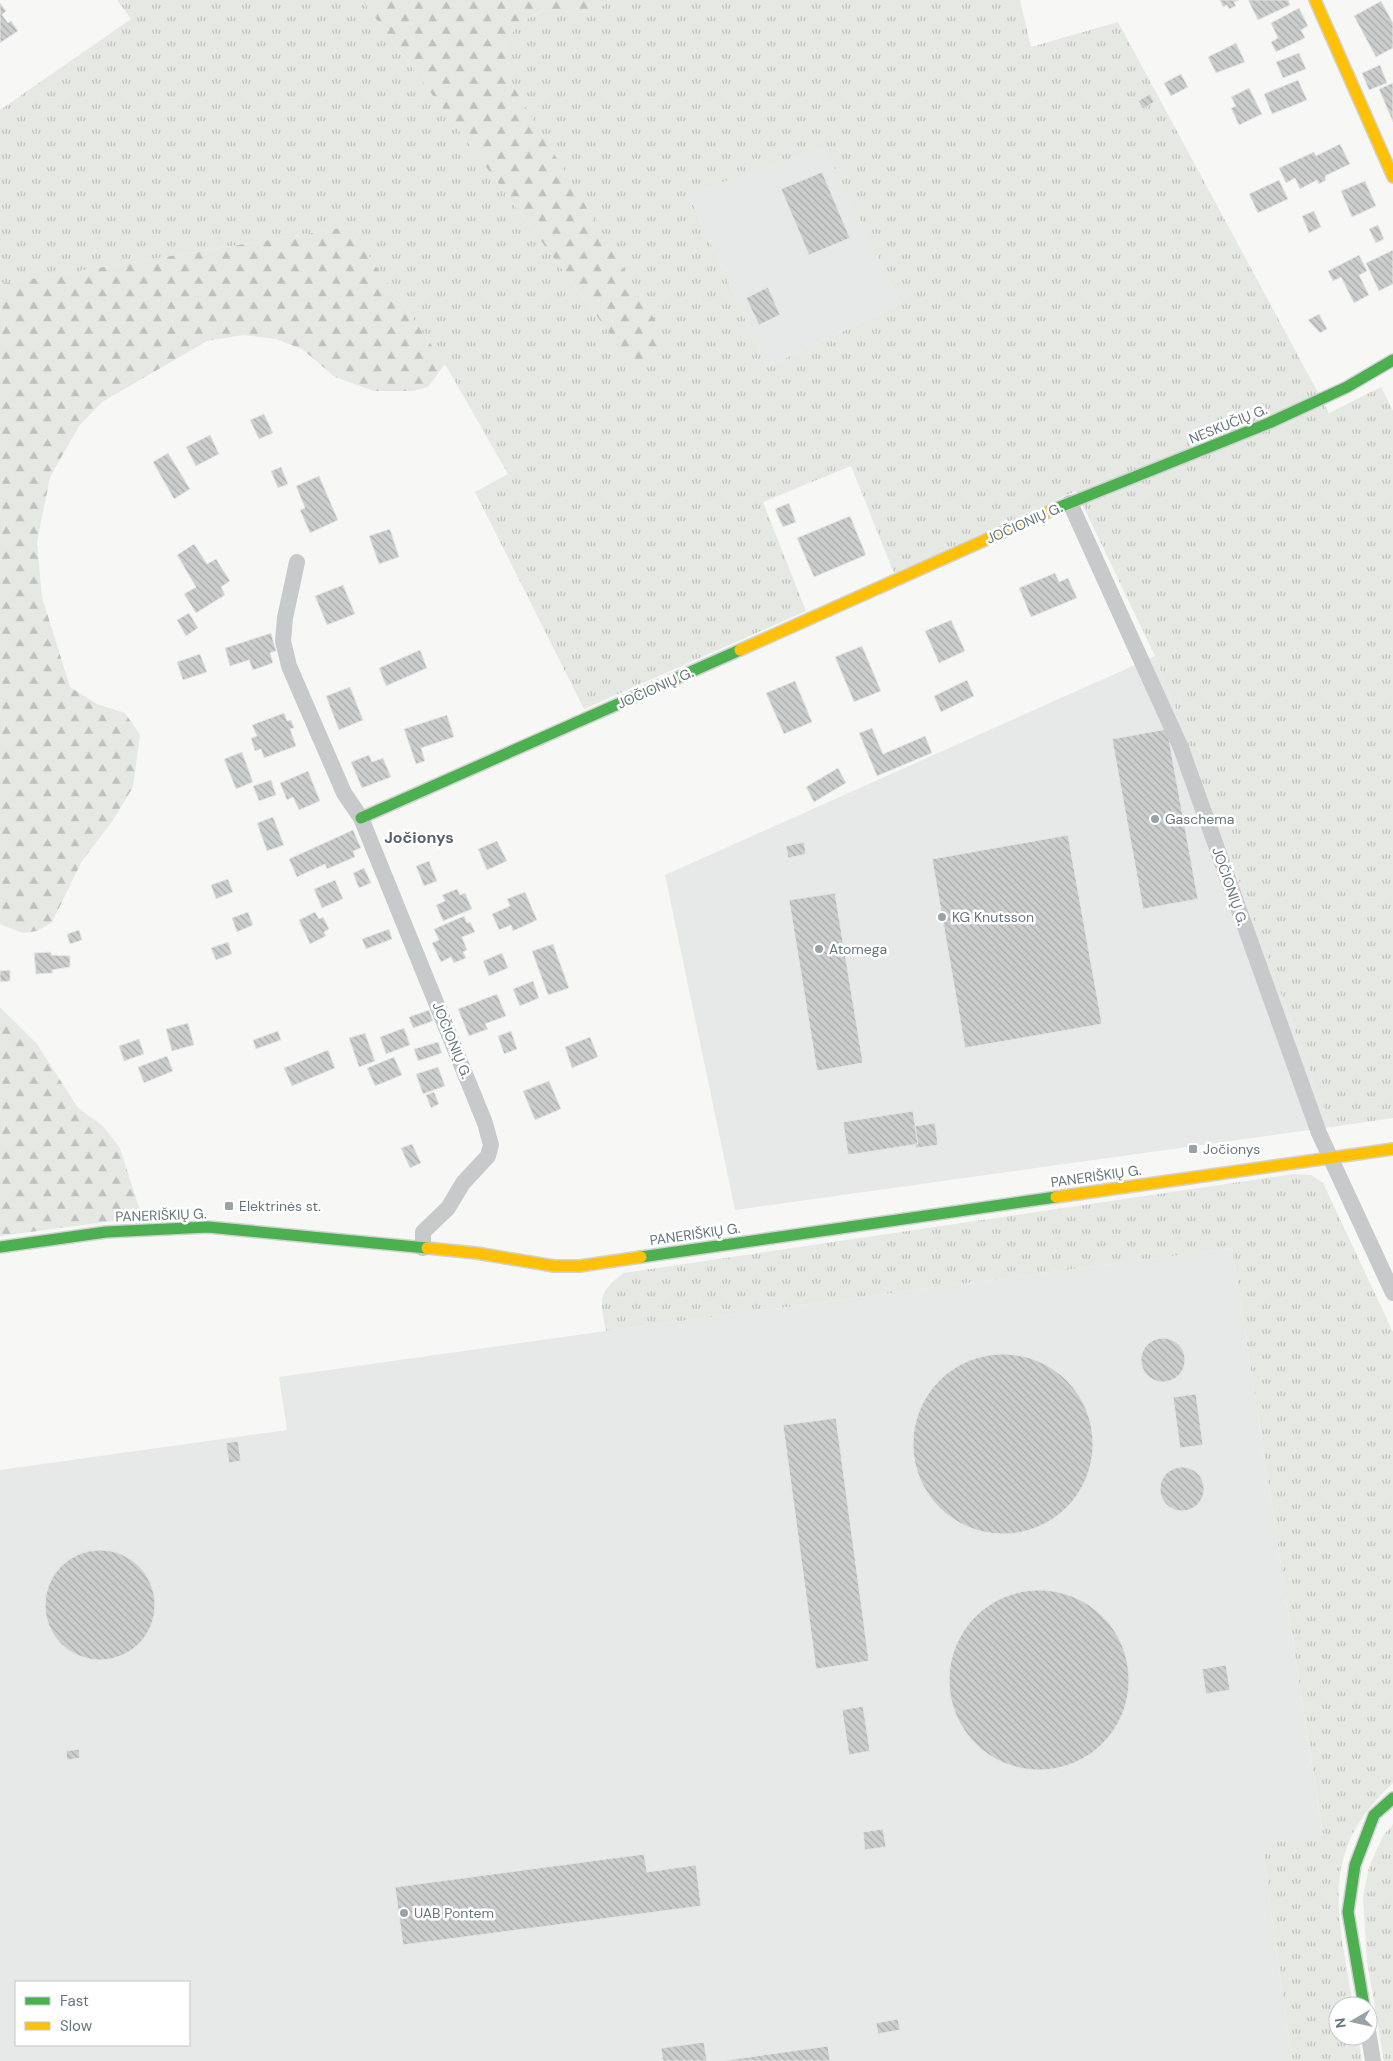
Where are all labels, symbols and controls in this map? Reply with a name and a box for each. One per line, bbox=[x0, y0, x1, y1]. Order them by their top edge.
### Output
street label: NESKUČIŲ G. bbox=[1186, 400, 1270, 448]
street label: JOČIONIŲ G. bbox=[983, 498, 1065, 548]
street label: JOČIONIŲ G. bbox=[614, 663, 696, 713]
place label: Gaschema bbox=[1165, 810, 1234, 828]
marker: Gaschema bbox=[1149, 813, 1161, 825]
district label: Jočionys bbox=[384, 827, 454, 848]
street label: JOČIONIŲ G. bbox=[1208, 845, 1252, 928]
place label: KG Knutsson bbox=[952, 908, 1034, 926]
marker: KG Knutsson bbox=[936, 911, 948, 923]
place label: Atomega bbox=[829, 940, 887, 958]
marker: Atomega bbox=[813, 943, 825, 955]
street label: JOČIONIŲ G. bbox=[428, 999, 476, 1081]
place label: Jočionys bbox=[1203, 1140, 1260, 1158]
marker: Jočionys bbox=[1187, 1143, 1199, 1155]
street label: PANERIŠKIŲ G. bbox=[1050, 1161, 1143, 1191]
place label: Elektrinės st. bbox=[239, 1197, 321, 1215]
marker: Elektrinės st. bbox=[223, 1200, 235, 1212]
street label: PANERIŠKIŲ G. bbox=[115, 1204, 207, 1226]
street label: PANERIŠKIŲ G. bbox=[649, 1219, 742, 1249]
place label: UAB Pontem bbox=[414, 1904, 494, 1922]
marker: UAB Pontem bbox=[398, 1907, 410, 1919]
legend bbox=[15, 1981, 190, 2046]
text: Fast bbox=[60, 1991, 89, 2011]
north arrow bbox=[1328, 1996, 1378, 2046]
text: Slow bbox=[60, 2016, 93, 2036]
text: N bbox=[1330, 2017, 1350, 2029]

